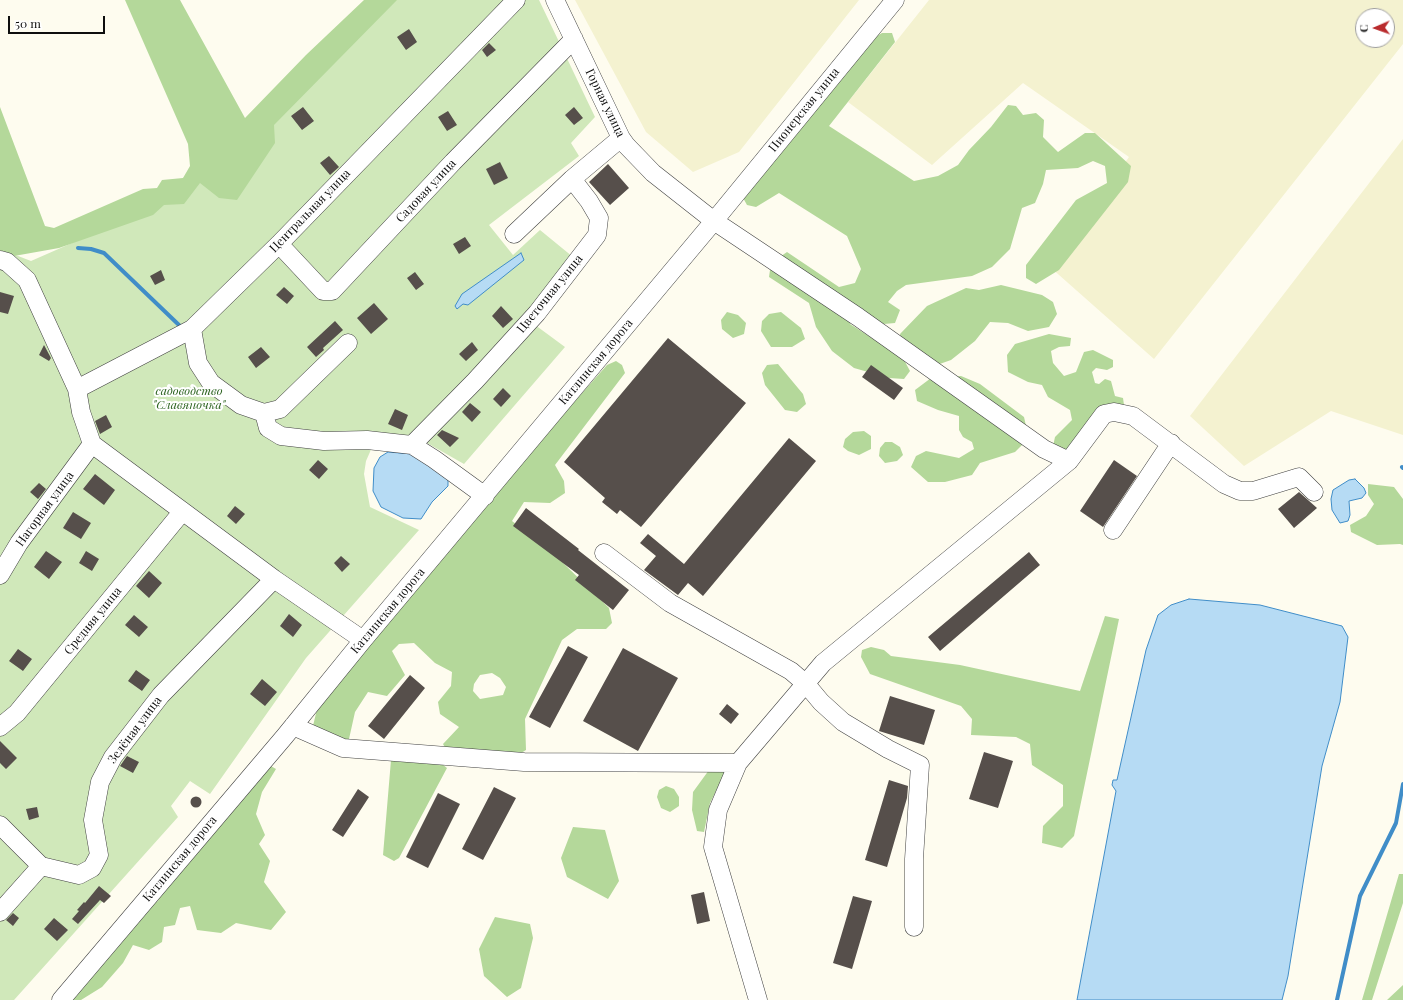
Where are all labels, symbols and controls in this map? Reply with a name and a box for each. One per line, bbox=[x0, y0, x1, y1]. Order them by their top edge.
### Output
scale bar bbox=[10, 8, 107, 34]
north arrow bbox=[1355, 8, 1395, 48]
text: 50 m bbox=[15, 15, 41, 31]
text: С bbox=[1356, 24, 1371, 33]
street label: Пионерская улица bbox=[766, 65, 842, 155]
street label: Горная улица bbox=[582, 66, 628, 140]
street label: Садовая улица bbox=[393, 156, 459, 226]
street label: Центральная улица bbox=[267, 166, 353, 256]
street label: Цветочная улица bbox=[514, 252, 586, 336]
street label: Катлинская дорога bbox=[556, 316, 636, 408]
park label: садоводство "Славяночка" bbox=[153, 384, 225, 412]
street label: Нагорная улица bbox=[13, 469, 77, 549]
street label: Катлинская дорога bbox=[348, 565, 428, 657]
street label: Средняя улица bbox=[61, 584, 125, 658]
street label: Зелёная улица bbox=[105, 694, 165, 766]
street label: Катлинская дорога bbox=[140, 813, 220, 905]

